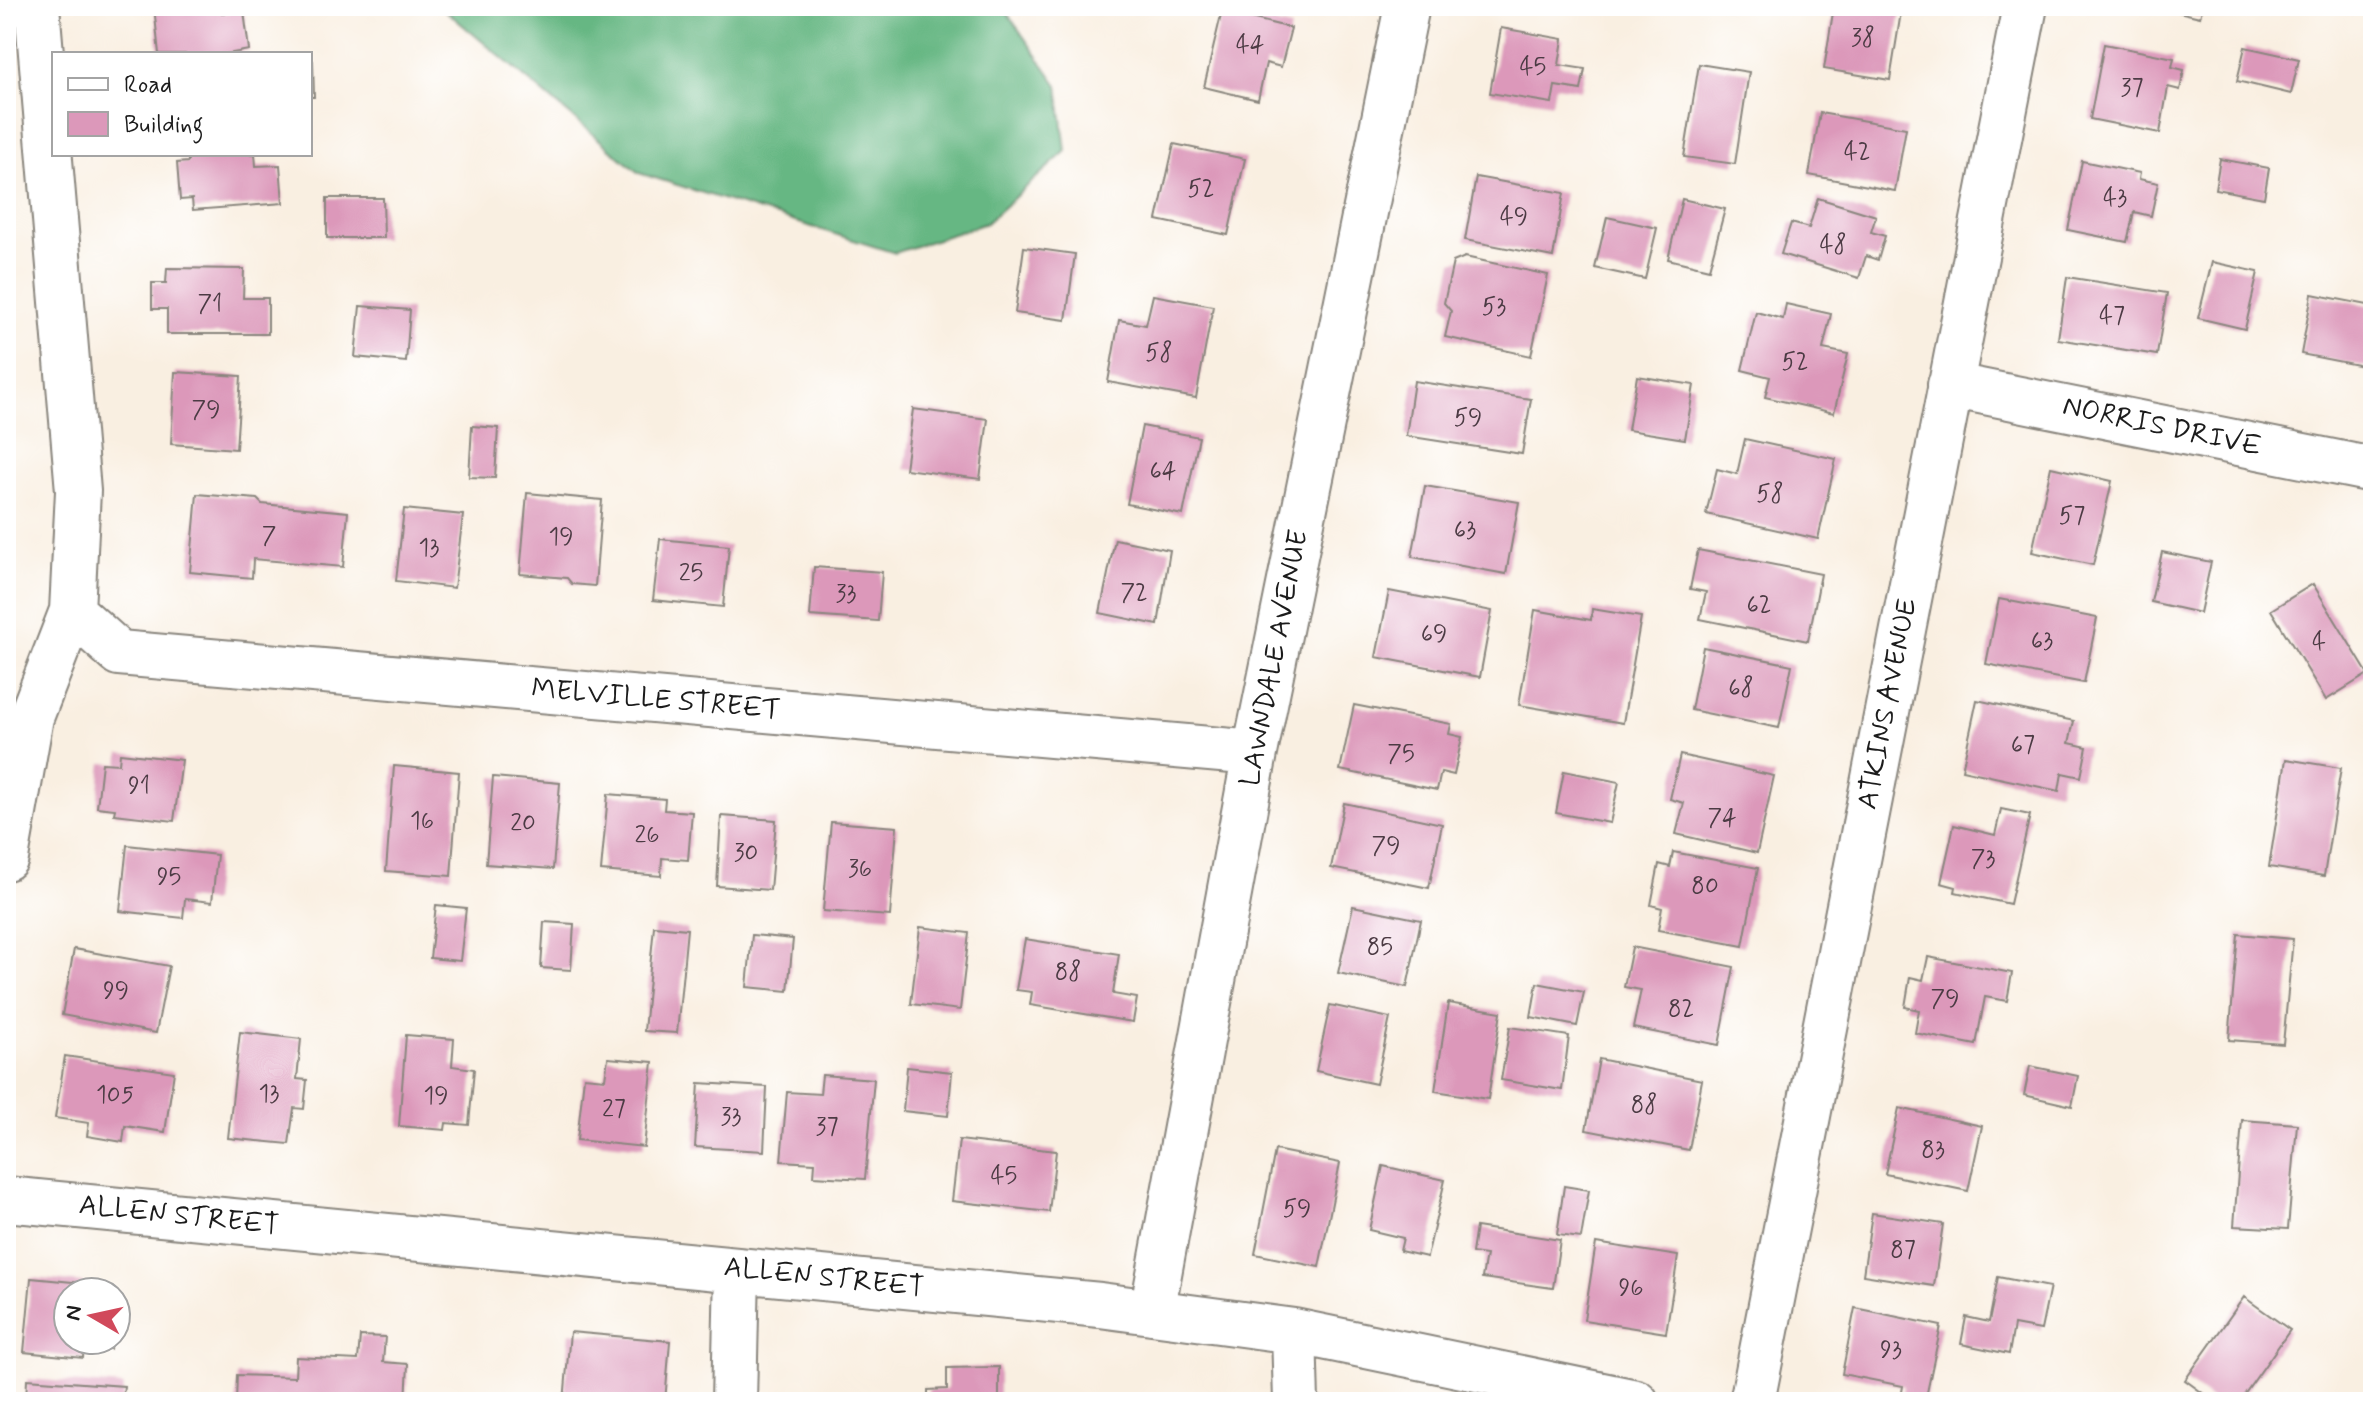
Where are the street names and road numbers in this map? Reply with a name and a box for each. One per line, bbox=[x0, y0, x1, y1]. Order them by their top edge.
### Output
street label: NORRIS DRIVE bbox=[2059, 388, 2265, 466]
street label: LAWNDALE AVENUE bbox=[1232, 527, 1318, 789]
street label: ATKINS AVENUE bbox=[1849, 595, 1927, 813]
street label: MELVILLE STREET bbox=[530, 671, 782, 729]
street label: ALLEN STREET bbox=[77, 1187, 281, 1245]
street label: ALLEN STREET bbox=[722, 1249, 926, 1307]

